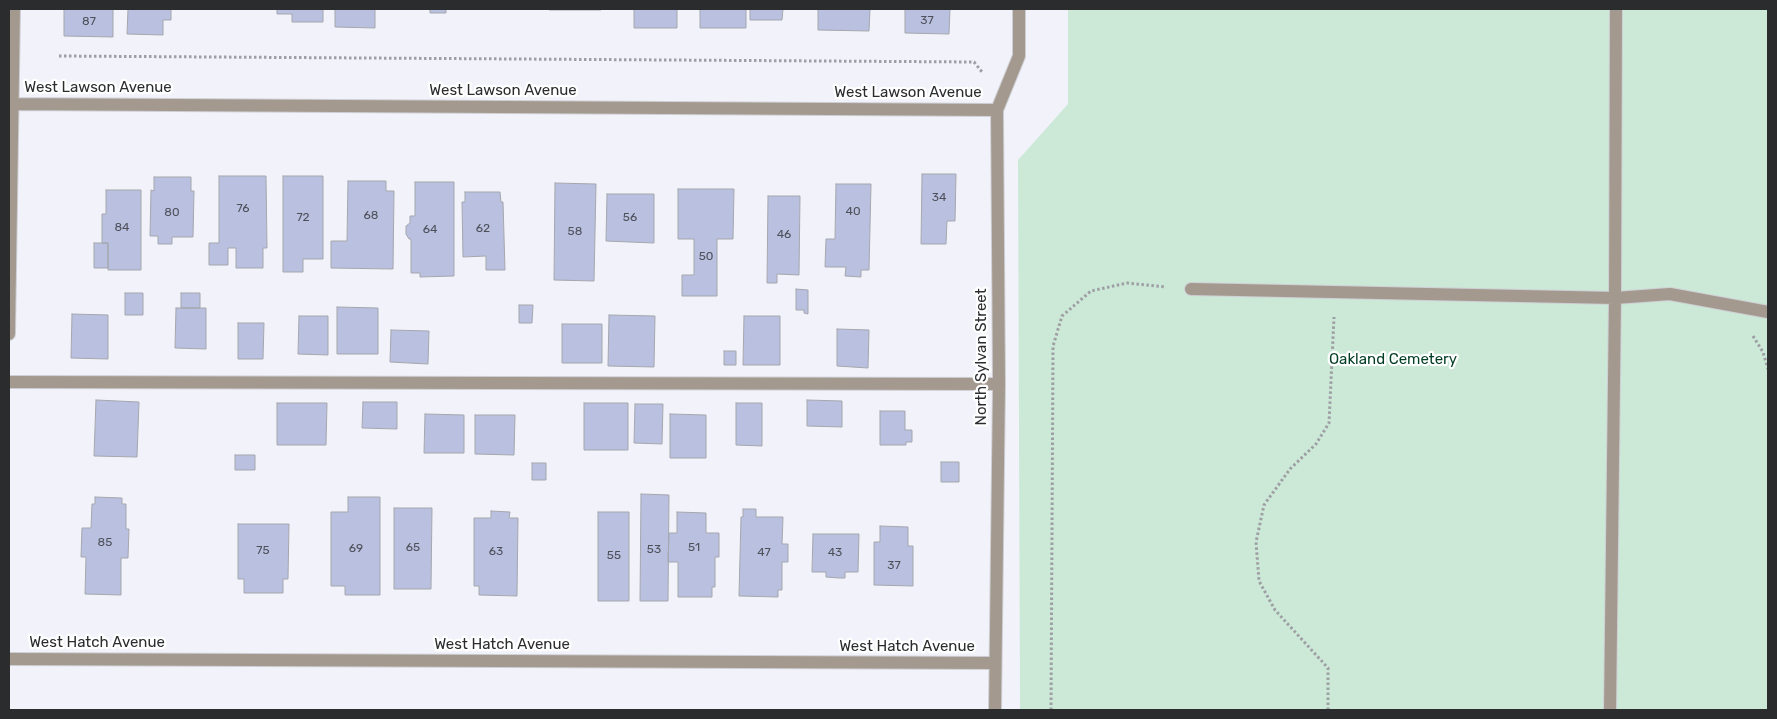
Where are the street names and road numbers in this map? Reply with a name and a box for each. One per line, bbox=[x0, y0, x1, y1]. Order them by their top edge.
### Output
street label: West Lawson Avenue bbox=[24, 79, 172, 97]
street label: West Lawson Avenue bbox=[429, 82, 577, 100]
street label: West Lawson Avenue bbox=[834, 84, 982, 102]
street label: North Sylvan Street bbox=[973, 288, 991, 426]
street label: West Hatch Avenue bbox=[29, 634, 165, 652]
street label: West Hatch Avenue bbox=[434, 636, 570, 654]
street label: West Hatch Avenue bbox=[839, 638, 975, 656]

